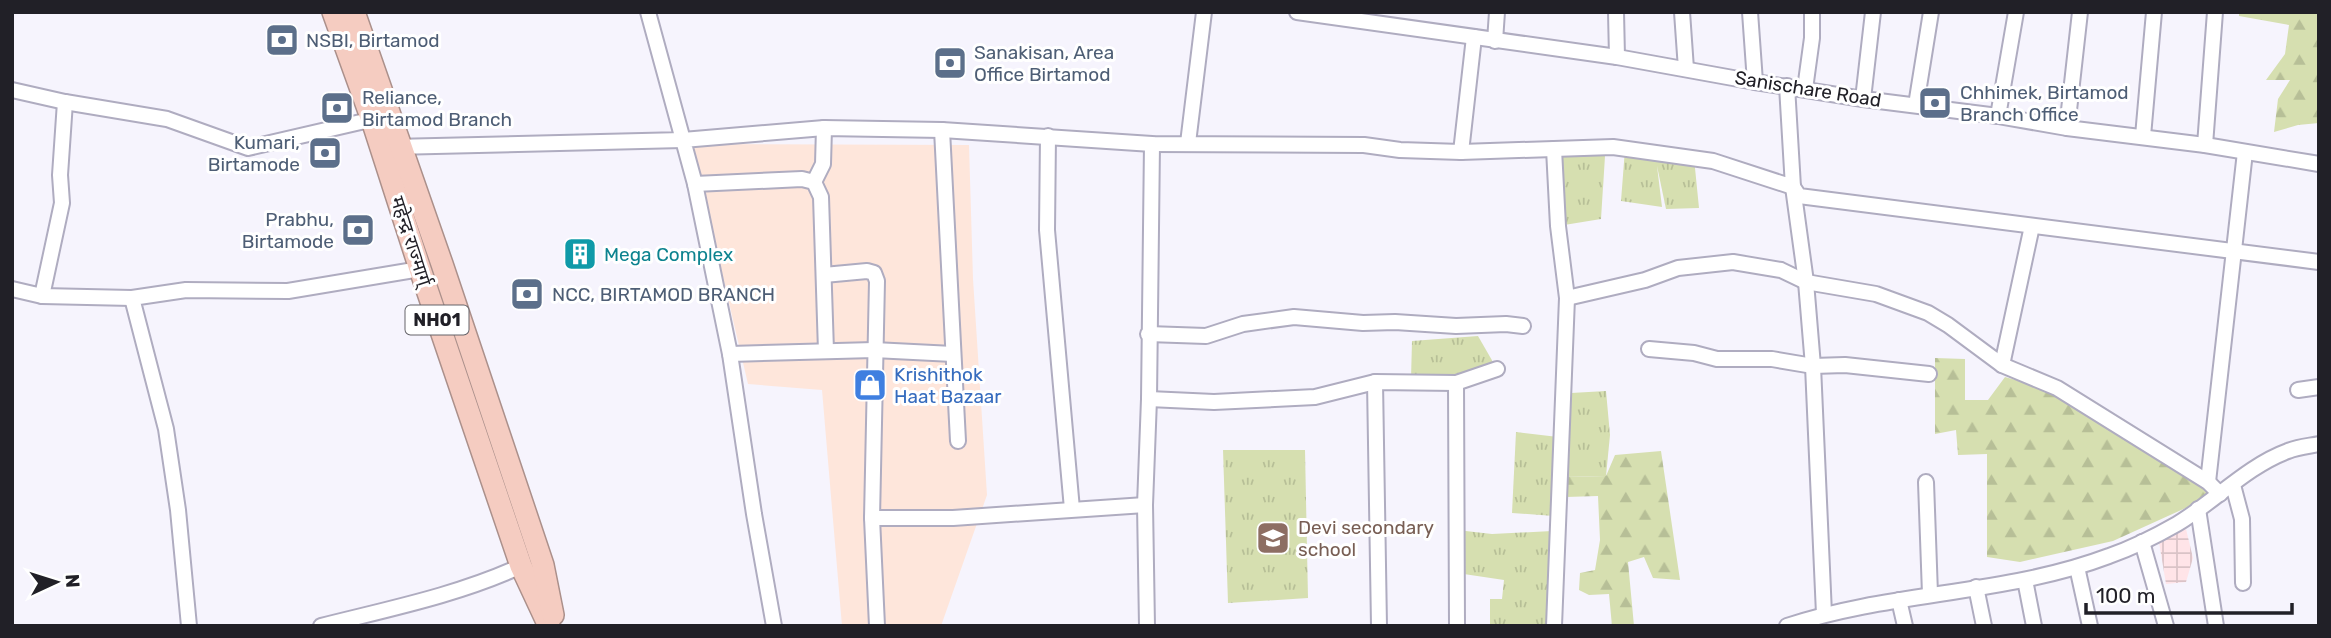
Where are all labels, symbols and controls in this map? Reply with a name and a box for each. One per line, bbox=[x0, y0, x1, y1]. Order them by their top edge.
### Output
bank icon: NSBI, Birtamod bbox=[263, 21, 301, 59]
place label: NSBI, Birtamod bbox=[306, 29, 440, 52]
place label: Sanakisan, Area Office Birtamod bbox=[974, 41, 1114, 86]
bank icon: Sanakisan, Area Office Birtamod bbox=[931, 44, 969, 82]
street label: Sanischare Road bbox=[1733, 66, 1883, 112]
place label: Chhimek, Birtamod Branch Office bbox=[1960, 81, 2129, 126]
bank icon: Chhimek, Birtamod Branch Office bbox=[1916, 84, 1954, 122]
place label: Reliance, Birtamod Branch bbox=[362, 86, 512, 131]
bank icon: Reliance, Birtamod Branch bbox=[318, 89, 356, 127]
place label: Kumari, Birtamode bbox=[208, 131, 300, 176]
bank icon: Kumari, Birtamode bbox=[306, 134, 344, 172]
street label: महेन्द्र राज्मार्ग् bbox=[386, 193, 437, 291]
place label: Prabhu, Birtamode bbox=[242, 208, 334, 253]
bank icon: Prabhu, Birtamode bbox=[339, 211, 377, 249]
building icon: Mega Complex bbox=[561, 235, 599, 273]
place label: Mega Complex bbox=[604, 243, 733, 266]
bank icon: NCC, BIRTAMOD BRANCH bbox=[508, 275, 546, 313]
place label: NCC, BIRTAMOD BRANCH bbox=[552, 283, 775, 306]
road number: NH01 bbox=[406, 306, 468, 334]
place label: Krishithok Haat Bazaar bbox=[894, 363, 1002, 408]
shop icon: Krishithok Haat Bazaar bbox=[851, 366, 889, 404]
place label: Devi secondary school bbox=[1298, 516, 1434, 561]
school or university icon: Devi secondary school bbox=[1254, 519, 1292, 557]
north arrow bbox=[21, 547, 91, 617]
scale bar bbox=[2086, 572, 2292, 616]
text: N bbox=[61, 573, 84, 588]
text: 100 m bbox=[2096, 583, 2155, 608]

